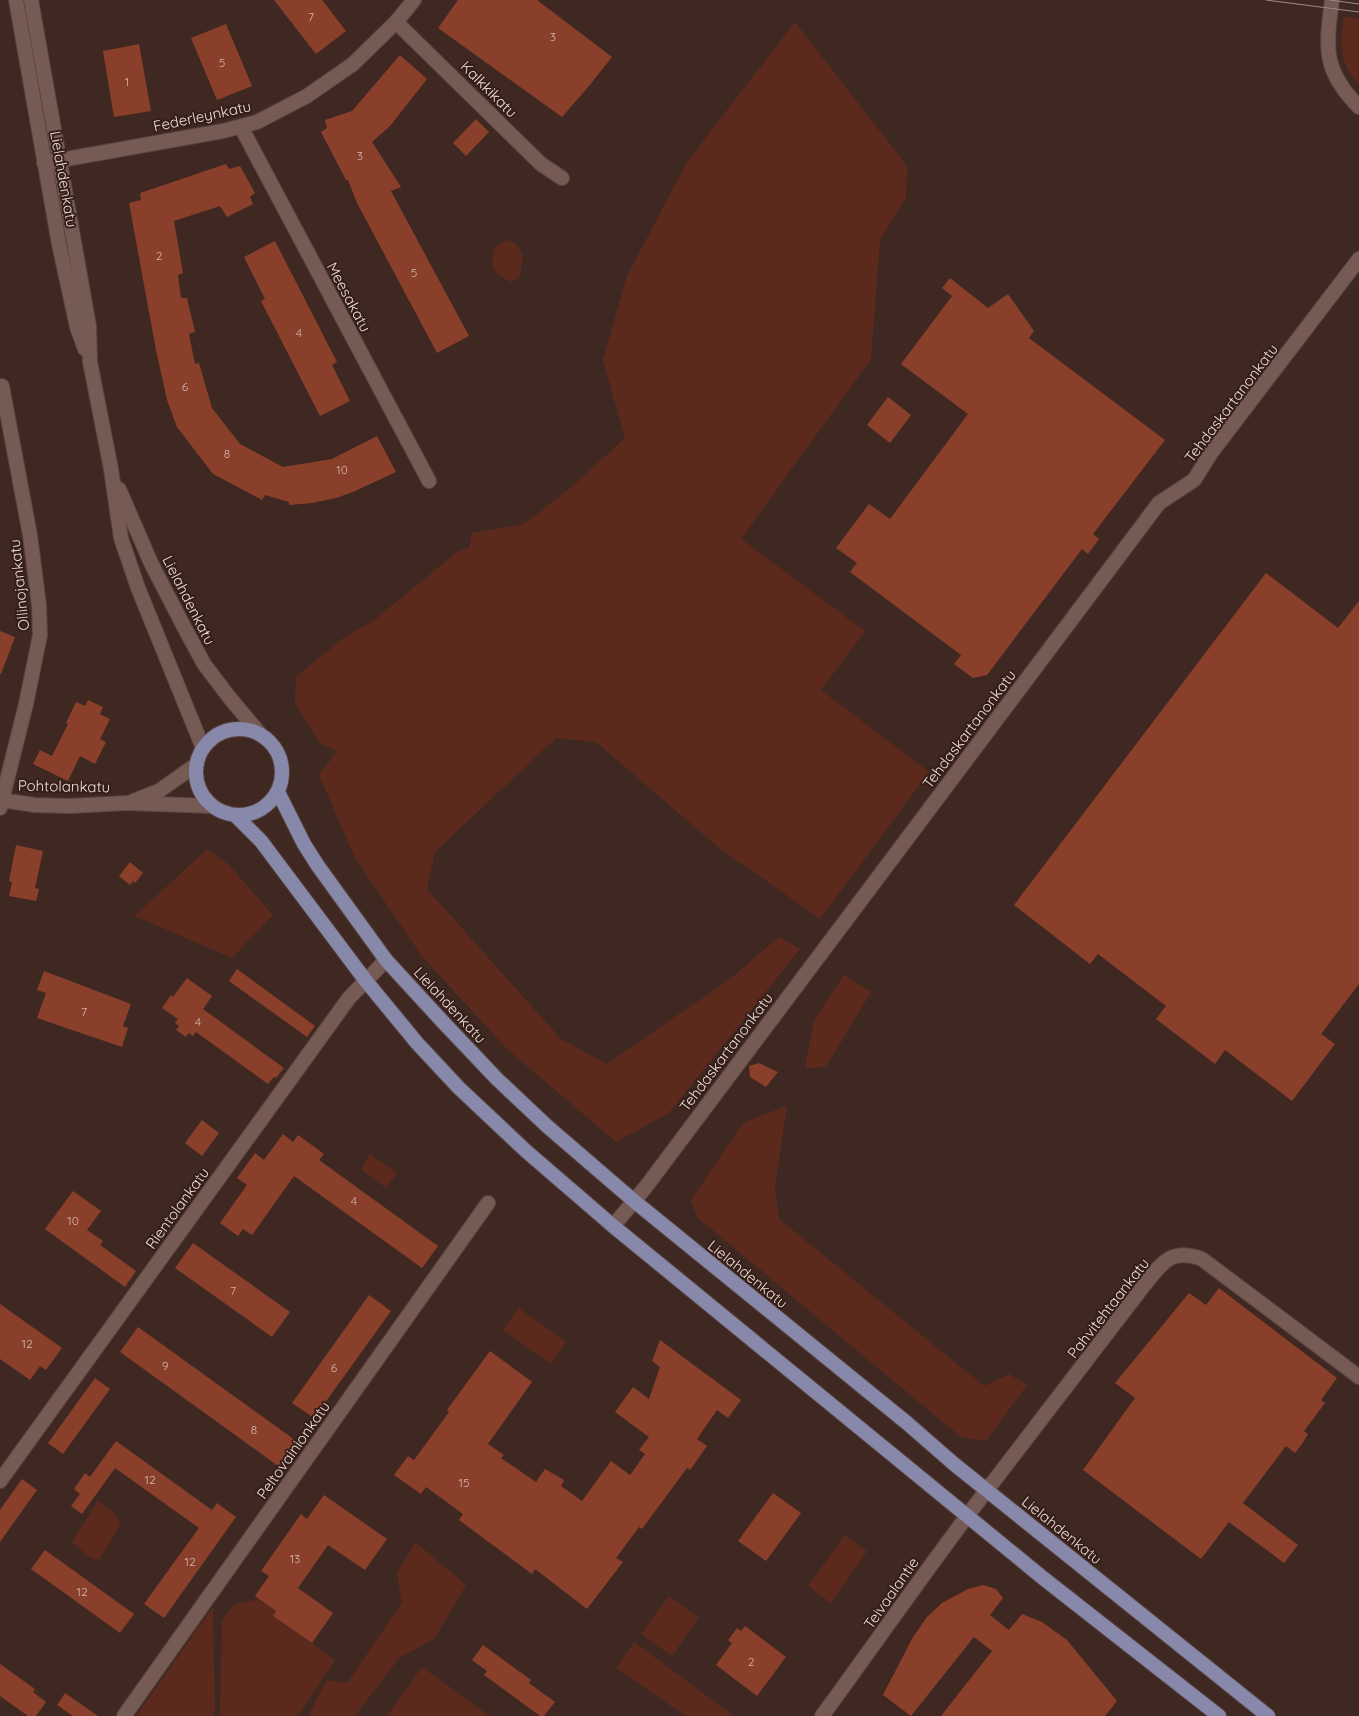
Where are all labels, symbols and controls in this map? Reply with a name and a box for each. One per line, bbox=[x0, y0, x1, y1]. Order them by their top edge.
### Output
house number: 7 bbox=[308, 9, 314, 24]
house number: 3 bbox=[550, 29, 556, 44]
house number: 5 bbox=[219, 55, 225, 70]
street label: Kalkkikatu bbox=[457, 57, 521, 121]
house number: 1 bbox=[125, 74, 129, 89]
street label: Federleynkatu bbox=[151, 96, 253, 136]
street label: Lielahdenkatu bbox=[46, 129, 82, 229]
house number: 3 bbox=[357, 148, 363, 163]
house number: 2 bbox=[156, 248, 163, 263]
street label: Meesakatu bbox=[323, 259, 375, 335]
house number: 5 bbox=[411, 265, 417, 280]
house number: 4 bbox=[296, 325, 302, 340]
street label: Tehdaskartanonkatu bbox=[1180, 340, 1282, 466]
house number: 6 bbox=[182, 379, 189, 394]
house number: 8 bbox=[224, 446, 230, 461]
house number: 10 bbox=[336, 462, 348, 477]
street label: Ollinojankatu bbox=[5, 538, 33, 632]
street label: Lielahdenkatu bbox=[158, 552, 220, 648]
street label: Tehdaskartanonkatu bbox=[918, 666, 1020, 792]
street label: Pohtolankatu bbox=[18, 776, 110, 796]
street label: Lielahdenkatu bbox=[410, 963, 490, 1047]
street label: Tehdaskartanonkatu bbox=[675, 989, 777, 1115]
house number: 7 bbox=[81, 1004, 87, 1019]
house number: 4 bbox=[195, 1014, 201, 1029]
street label: Rientolankatu bbox=[141, 1163, 213, 1253]
house number: 4 bbox=[351, 1193, 357, 1208]
house number: 10 bbox=[67, 1213, 79, 1228]
street label: Lielahdenkatu bbox=[704, 1236, 792, 1312]
street label: Pahvitehtaankatu bbox=[1063, 1254, 1153, 1362]
house number: 7 bbox=[230, 1283, 236, 1298]
house number: 12 bbox=[21, 1336, 33, 1351]
house number: 9 bbox=[162, 1358, 169, 1373]
house number: 6 bbox=[331, 1360, 338, 1375]
street label: Peltovainionkatu bbox=[252, 1397, 334, 1503]
house number: 8 bbox=[251, 1422, 257, 1437]
house number: 12 bbox=[144, 1472, 156, 1487]
house number: 15 bbox=[459, 1475, 469, 1490]
street label: Lielahdenkatu bbox=[1018, 1492, 1106, 1568]
house number: 13 bbox=[290, 1551, 300, 1566]
street label: Teivaalantie bbox=[859, 1553, 923, 1633]
house number: 12 bbox=[184, 1554, 196, 1569]
house number: 12 bbox=[76, 1584, 88, 1599]
house number: 2 bbox=[748, 1654, 755, 1669]

